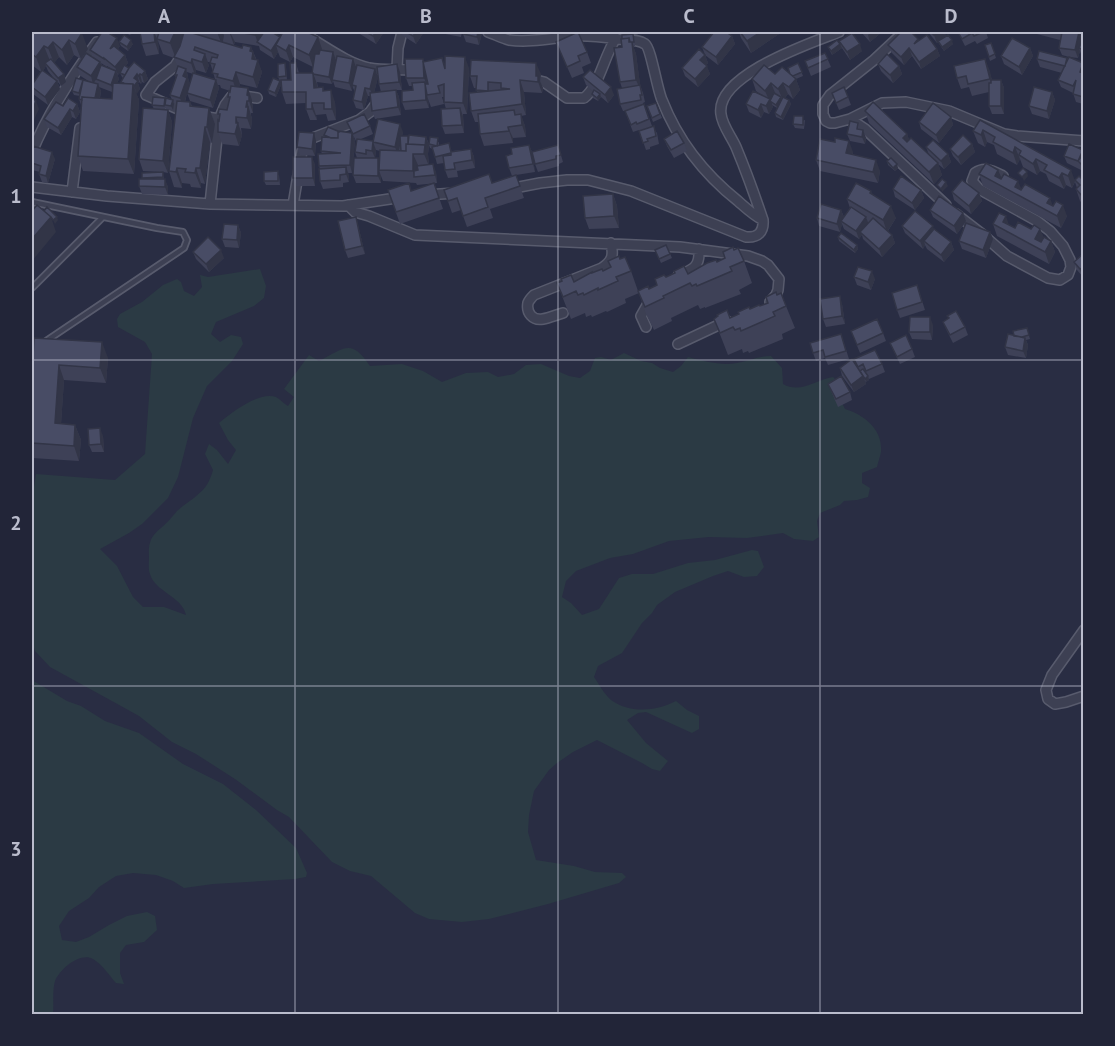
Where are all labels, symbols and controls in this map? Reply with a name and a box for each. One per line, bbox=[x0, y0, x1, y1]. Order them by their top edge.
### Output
text: A bbox=[158, 3, 171, 29]
text: B bbox=[420, 3, 432, 29]
text: C bbox=[683, 3, 695, 29]
text: D bbox=[945, 3, 958, 29]
text: 1 bbox=[10, 183, 22, 209]
text: 2 bbox=[10, 510, 22, 536]
text: 3 bbox=[10, 836, 22, 862]

